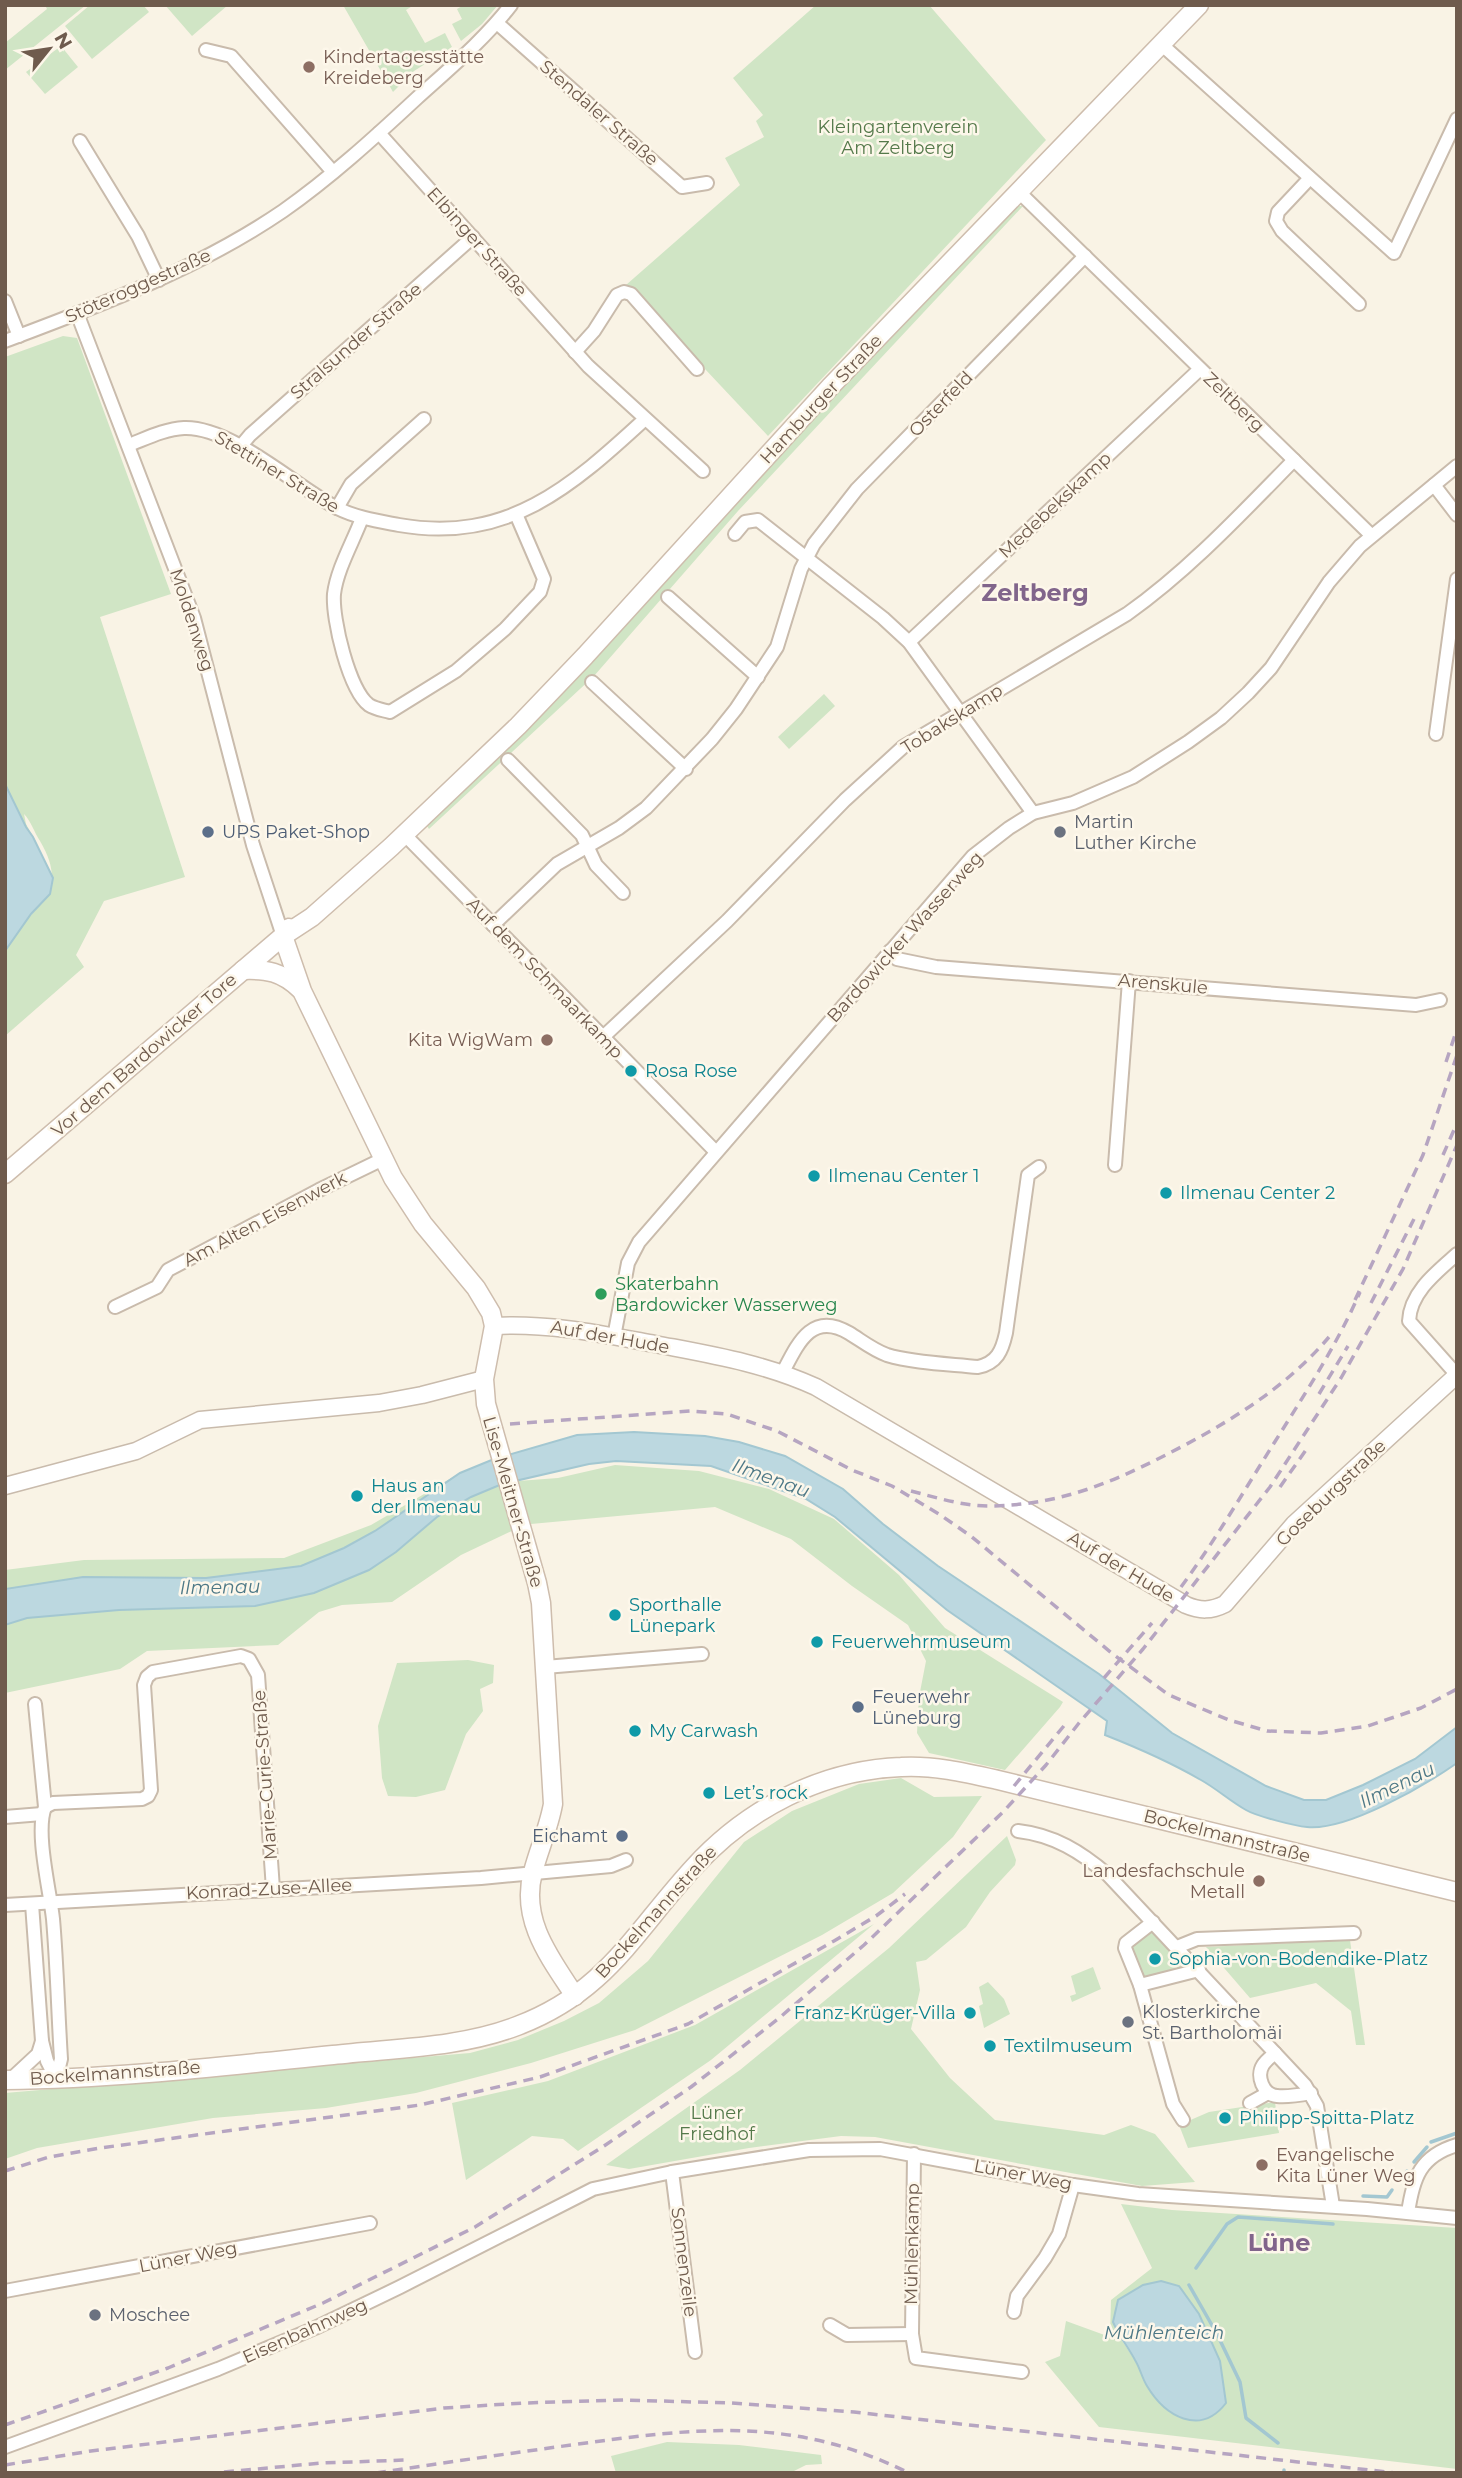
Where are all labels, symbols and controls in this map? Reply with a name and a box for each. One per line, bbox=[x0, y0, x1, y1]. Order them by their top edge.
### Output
north arrow bbox=[14, 14, 84, 84]
text: N bbox=[49, 28, 77, 53]
place label: Kindertagesstätte Kreideberg bbox=[323, 46, 484, 89]
street label: Stendaler Straße bbox=[535, 56, 663, 171]
marker: Kindertagesstätte Kreideberg bbox=[301, 59, 317, 75]
park label: Kleingartenverein Am Zeltberg bbox=[817, 116, 979, 159]
street label: Elbinger Straße bbox=[422, 183, 532, 301]
street label: Stöteroggestraße bbox=[62, 244, 214, 328]
street label: Stralsunder Straße bbox=[286, 278, 426, 404]
street label: Hamburger Straße bbox=[755, 330, 887, 468]
street label: Osterfeld bbox=[904, 367, 978, 441]
street label: Zeltberg bbox=[1199, 367, 1269, 437]
street label: Stettiner Straße bbox=[211, 426, 343, 518]
street label: Medebekskamp bbox=[994, 447, 1116, 563]
street label: Moldenweg bbox=[165, 566, 219, 674]
district label: Zeltberg bbox=[981, 578, 1089, 607]
street label: Tobakskamp bbox=[897, 679, 1007, 759]
place label: Martin Luther Kirche bbox=[1074, 811, 1197, 854]
place label: UPS Paket-Shop bbox=[222, 821, 370, 843]
marker: UPS Paket-Shop bbox=[200, 824, 216, 840]
marker: Martin Luther Kirche bbox=[1052, 824, 1068, 840]
street label: Bardowicker Wasserweg bbox=[822, 847, 988, 1027]
street label: Auf dem Schmaarkamp bbox=[462, 893, 628, 1063]
street label: Vor dem Bardowicker Tore bbox=[47, 968, 241, 1142]
street label: Arenskule bbox=[1117, 969, 1209, 999]
place label: Kita WigWam bbox=[408, 1029, 533, 1051]
marker: Kita WigWam bbox=[539, 1032, 555, 1048]
place label: Rosa Rose bbox=[645, 1060, 738, 1082]
marker: Rosa Rose bbox=[623, 1063, 639, 1079]
place label: Ilmenau Center 1 bbox=[828, 1165, 980, 1187]
street label: Am Alten Eisenwerk bbox=[180, 1166, 351, 1271]
marker: Ilmenau Center 1 bbox=[806, 1168, 822, 1184]
place label: Ilmenau Center 2 bbox=[1180, 1182, 1335, 1204]
marker: Ilmenau Center 2 bbox=[1158, 1185, 1174, 1201]
place label: Skaterbahn Bardowicker Wasserweg bbox=[615, 1273, 838, 1316]
marker: Skaterbahn Bardowicker Wasserweg bbox=[593, 1286, 609, 1302]
street label: Auf der Hude bbox=[549, 1316, 671, 1358]
street label: Lise-Meitner-Straße bbox=[478, 1414, 548, 1590]
street label: Goseburgstraße bbox=[1271, 1435, 1391, 1551]
water label: Ilmenau bbox=[729, 1453, 813, 1503]
place label: Haus an der Ilmenau bbox=[371, 1475, 481, 1518]
marker: Haus an der Ilmenau bbox=[349, 1488, 365, 1504]
street label: Auf der Hude bbox=[1064, 1527, 1178, 1608]
water label: Ilmenau bbox=[179, 1575, 261, 1599]
place label: Sporthalle Lünepark bbox=[629, 1594, 722, 1637]
marker: Sporthalle Lünepark bbox=[607, 1607, 623, 1623]
place label: Feuerwehrmuseum bbox=[831, 1631, 1011, 1653]
marker: Feuerwehrmuseum bbox=[809, 1634, 825, 1650]
place label: Feuerwehr Lüneburg bbox=[872, 1686, 970, 1729]
street label: Marie-Curie-Straße bbox=[248, 1689, 282, 1861]
marker: Feuerwehr Lüneburg bbox=[850, 1699, 866, 1715]
place label: My Carwash bbox=[649, 1720, 758, 1742]
marker: My Carwash bbox=[627, 1723, 643, 1739]
water label: Ilmenau bbox=[1356, 1757, 1438, 1813]
place label: Let’s rock bbox=[723, 1782, 808, 1804]
marker: Let’s rock bbox=[701, 1785, 717, 1801]
street label: Bockelmannstraße bbox=[1141, 1805, 1313, 1867]
place label: Eichamt bbox=[532, 1825, 608, 1847]
marker: Eichamt bbox=[614, 1828, 630, 1844]
street label: Bockelmannstraße bbox=[591, 1841, 721, 1983]
place label: Landesfachschule Metall bbox=[1082, 1860, 1245, 1903]
marker: Landesfachschule Metall bbox=[1251, 1873, 1267, 1889]
street label: Konrad-Zuse-Allee bbox=[185, 1874, 353, 1904]
place label: Sophia-von-Bodendike-Platz bbox=[1169, 1948, 1428, 1970]
marker: Sophia-von-Bodendike-Platz bbox=[1147, 1951, 1163, 1967]
place label: Klosterkirche St. Bartholomäi bbox=[1142, 2001, 1282, 2044]
place label: Franz-Krüger-Villa bbox=[794, 2002, 956, 2024]
marker: Franz-Krüger-Villa bbox=[962, 2005, 978, 2021]
marker: Klosterkirche St. Bartholomäi bbox=[1120, 2014, 1136, 2030]
place label: Textilmuseum bbox=[1004, 2035, 1133, 2057]
marker: Textilmuseum bbox=[982, 2038, 998, 2054]
street label: Bockelmannstraße bbox=[29, 2056, 201, 2090]
park label: Lüner Friedhof bbox=[679, 2102, 756, 2145]
place label: Philipp-Spitta-Platz bbox=[1239, 2107, 1414, 2129]
marker: Philipp-Spitta-Platz bbox=[1217, 2110, 1233, 2126]
place label: Evangelische Kita Lüner Weg bbox=[1276, 2144, 1416, 2187]
street label: Lüner Weg bbox=[972, 2155, 1074, 2195]
marker: Evangelische Kita Lüner Weg bbox=[1254, 2157, 1270, 2173]
street label: Mühlenkamp bbox=[900, 2183, 924, 2305]
street label: Sonnenzeile bbox=[666, 2206, 702, 2318]
district label: Lüne bbox=[1248, 2228, 1310, 2257]
street label: Lüner Weg bbox=[137, 2237, 239, 2277]
street label: Eisenbahnweg bbox=[239, 2294, 371, 2368]
place label: Moschee bbox=[109, 2304, 190, 2326]
marker: Moschee bbox=[87, 2307, 103, 2323]
water label: Mühlenteich bbox=[1104, 2321, 1224, 2344]

